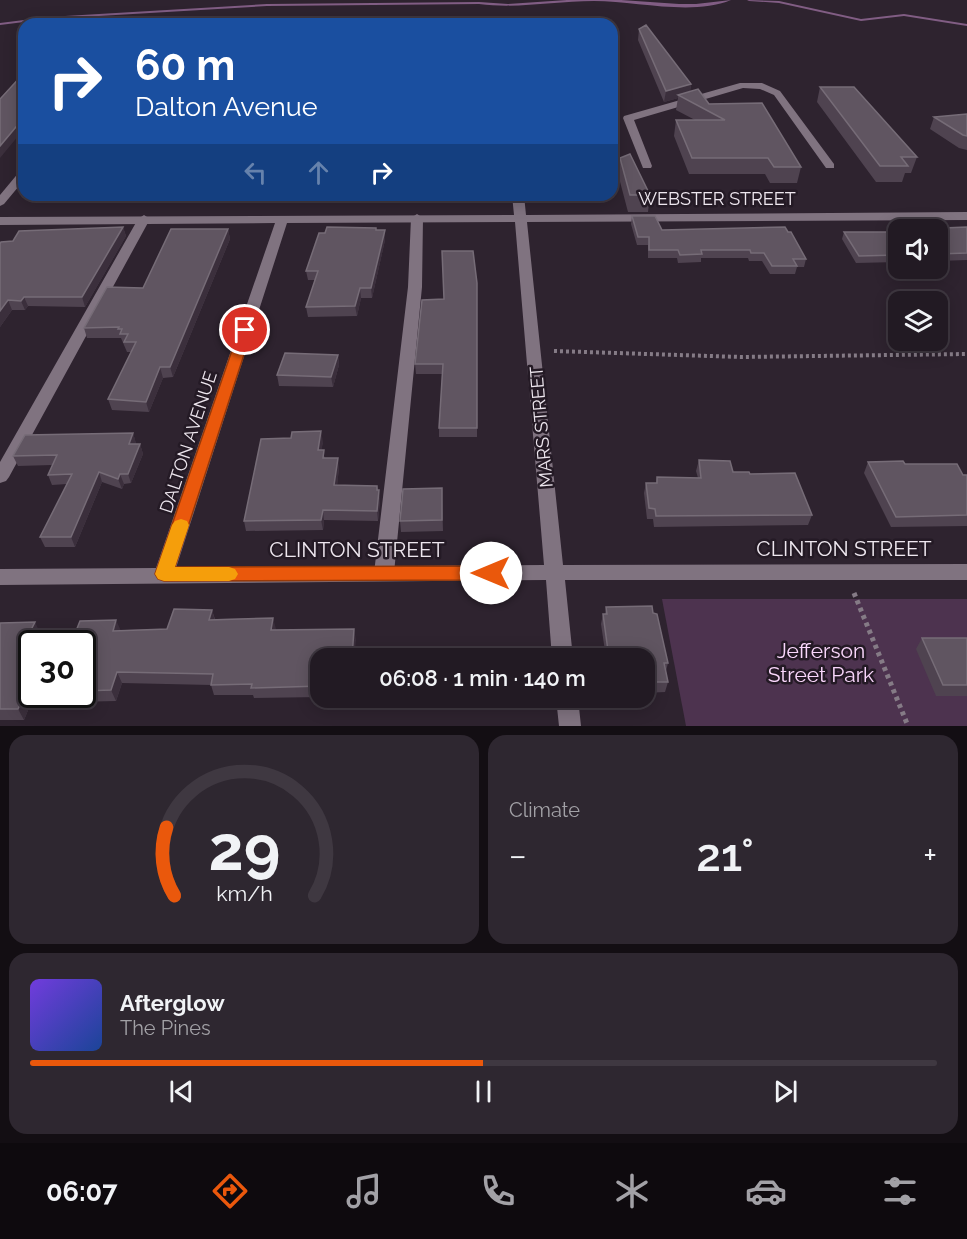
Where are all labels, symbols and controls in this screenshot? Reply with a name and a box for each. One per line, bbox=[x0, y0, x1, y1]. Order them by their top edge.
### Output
text: 60 m bbox=[135, 41, 235, 90]
icon: right bbox=[36, 42, 114, 120]
text: Dalton Avenue bbox=[135, 91, 318, 122]
icon: left bbox=[239, 156, 272, 189]
icon: ahead bbox=[302, 156, 335, 189]
icon: right bbox=[365, 156, 398, 189]
street label: WEBSTER STREET bbox=[638, 188, 796, 209]
map controls bbox=[888, 219, 948, 351]
button: sound bbox=[888, 219, 948, 279]
button: layers bbox=[888, 291, 948, 351]
pin bbox=[219, 304, 270, 355]
icon: arrive bbox=[228, 313, 261, 346]
street label: MARS STREET bbox=[525, 365, 557, 489]
street label: DALTON AVENUE bbox=[155, 368, 221, 516]
street label: CLINTON STREET bbox=[756, 536, 932, 561]
street label: CLINTON STREET bbox=[269, 537, 445, 562]
position arrow bbox=[459, 541, 523, 605]
speed limit sign: 30 bbox=[18, 630, 96, 708]
park label: Jefferson Street Park bbox=[768, 638, 874, 687]
text: 06:08 · 1 min · 140 m bbox=[379, 665, 586, 691]
text: Climate bbox=[509, 798, 580, 822]
text: 29 bbox=[208, 811, 280, 885]
text: 21° bbox=[696, 829, 754, 882]
text: − bbox=[509, 836, 527, 875]
text: + bbox=[923, 836, 937, 875]
text: km/h bbox=[216, 882, 272, 907]
text: Afterglow bbox=[120, 990, 225, 1016]
text: The Pines bbox=[120, 1016, 211, 1040]
icon: previous bbox=[165, 1075, 198, 1108]
icon: pause bbox=[467, 1075, 500, 1108]
icon: next bbox=[769, 1075, 802, 1108]
icon: directions bbox=[209, 1170, 251, 1212]
icon: music bbox=[343, 1170, 385, 1212]
icon: phone bbox=[477, 1170, 519, 1212]
icon: climate bbox=[611, 1170, 653, 1212]
icon: car bbox=[745, 1170, 787, 1212]
icon: filters bbox=[879, 1170, 921, 1212]
text: 06:07 bbox=[46, 1176, 117, 1207]

